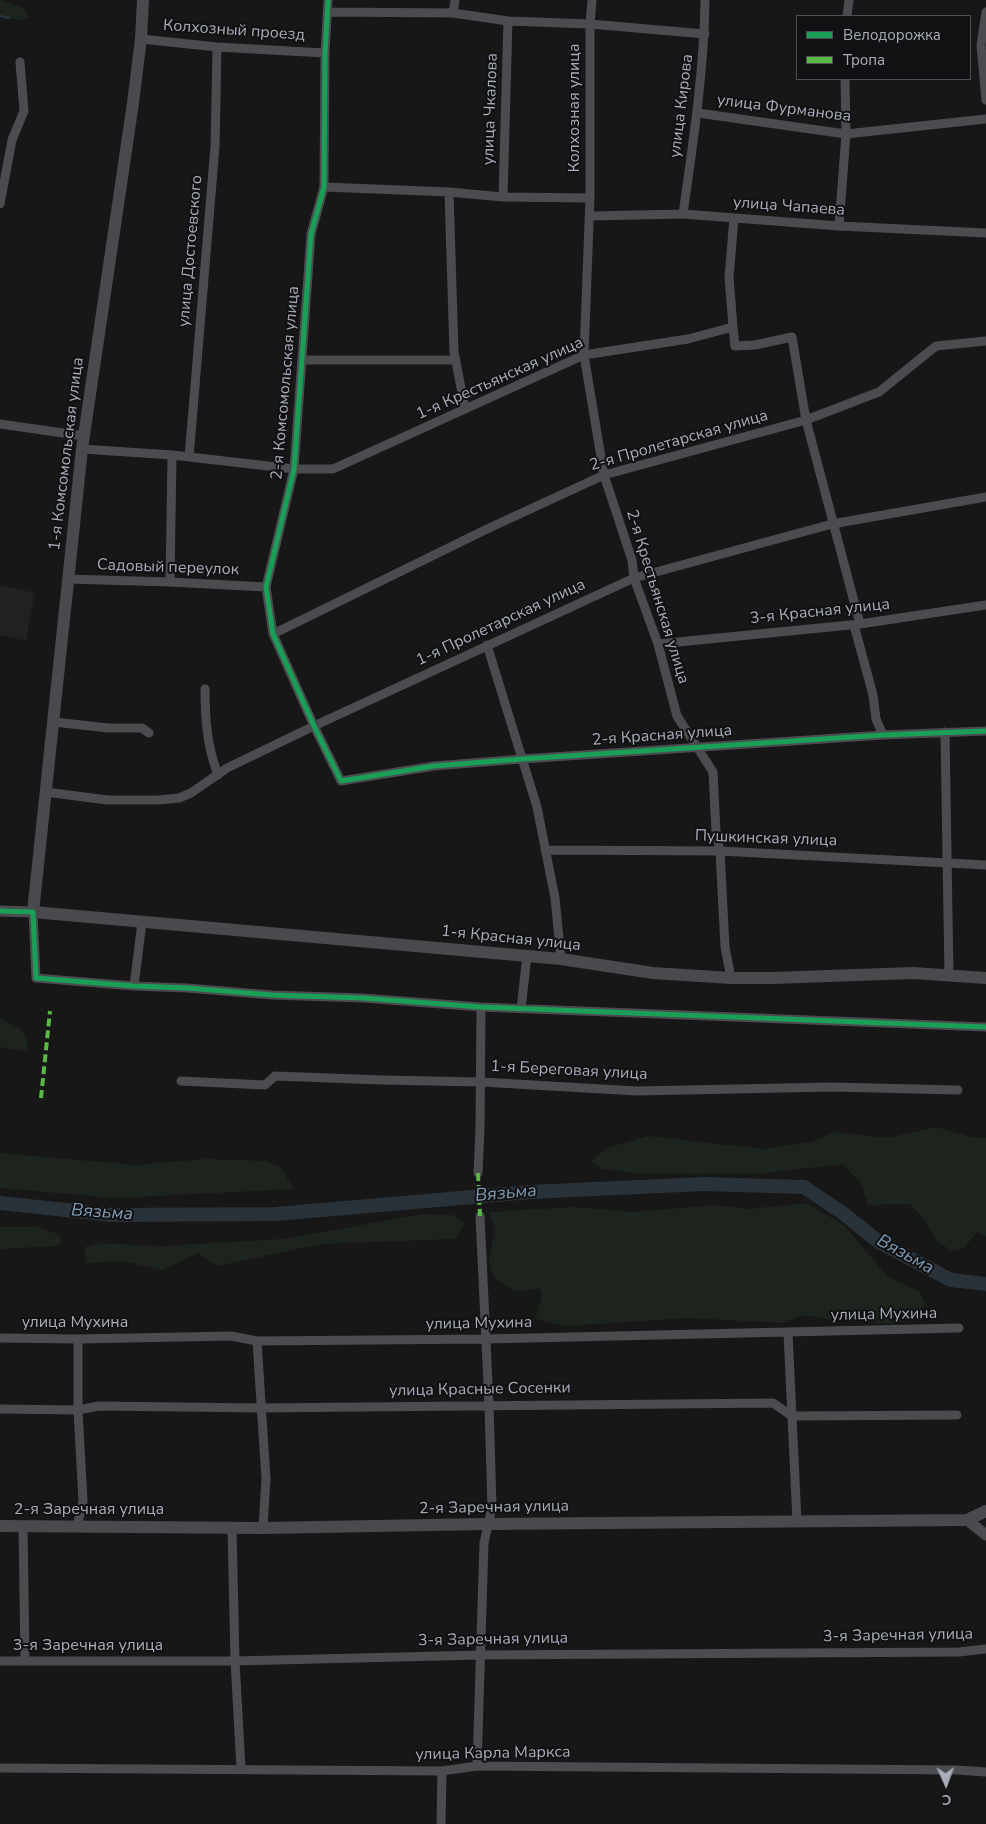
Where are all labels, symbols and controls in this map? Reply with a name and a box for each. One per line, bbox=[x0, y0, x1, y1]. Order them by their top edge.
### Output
legend bbox=[796, 15, 971, 80]
street label: Колхозный проезд bbox=[162, 16, 306, 46]
text: Велодорожка bbox=[843, 25, 941, 45]
street label: Колхозная улица bbox=[565, 43, 585, 173]
text: Тропа bbox=[843, 50, 885, 70]
street label: улица Чкалова bbox=[479, 53, 503, 165]
street label: улица Кирова bbox=[666, 53, 698, 159]
street label: улица Фурманова bbox=[716, 91, 852, 127]
street label: улица Достоевского bbox=[175, 174, 207, 328]
street label: улица Чапаева bbox=[732, 194, 846, 220]
street label: 2-я Комсомольская улица bbox=[268, 285, 304, 481]
street label: 1-я Крестьянская улица bbox=[413, 333, 587, 425]
street label: 1-я Комсомольская улица bbox=[46, 356, 88, 552]
street label: 2-я Пролетарская улица bbox=[588, 406, 770, 476]
street label: 2-я Крестьянская улица bbox=[621, 508, 693, 686]
street label: Садовый переулок bbox=[97, 556, 239, 580]
street label: 1-я Пролетарская улица bbox=[413, 575, 589, 671]
street label: 3-я Красная улица bbox=[749, 595, 891, 629]
street label: 2-я Красная улица bbox=[591, 722, 733, 750]
street label: Пушкинская улица bbox=[695, 827, 837, 851]
street label: 1-я Красная улица bbox=[440, 922, 582, 956]
street label: 1-я Береговая улица bbox=[490, 1057, 648, 1085]
water label: Вязьма bbox=[474, 1181, 538, 1207]
water label: Вязьма bbox=[70, 1200, 134, 1226]
water label: Вязьма bbox=[873, 1231, 937, 1279]
street label: улица Мухина bbox=[831, 1304, 937, 1326]
street label: улица Мухина bbox=[22, 1313, 128, 1333]
street label: улица Мухина bbox=[426, 1313, 532, 1335]
street label: улица Красные Сосенки bbox=[389, 1379, 571, 1401]
street label: 2-я Заречная улица bbox=[419, 1497, 569, 1519]
street label: 2-я Заречная улица bbox=[14, 1500, 164, 1520]
street label: 3-я Заречная улица bbox=[823, 1625, 973, 1647]
street label: 3-я Заречная улица bbox=[418, 1629, 568, 1651]
street label: 3-я Заречная улица bbox=[13, 1636, 163, 1656]
street label: улица Карла Маркса bbox=[415, 1743, 571, 1765]
north arrow bbox=[921, 1759, 971, 1809]
text: С bbox=[941, 1790, 952, 1809]

